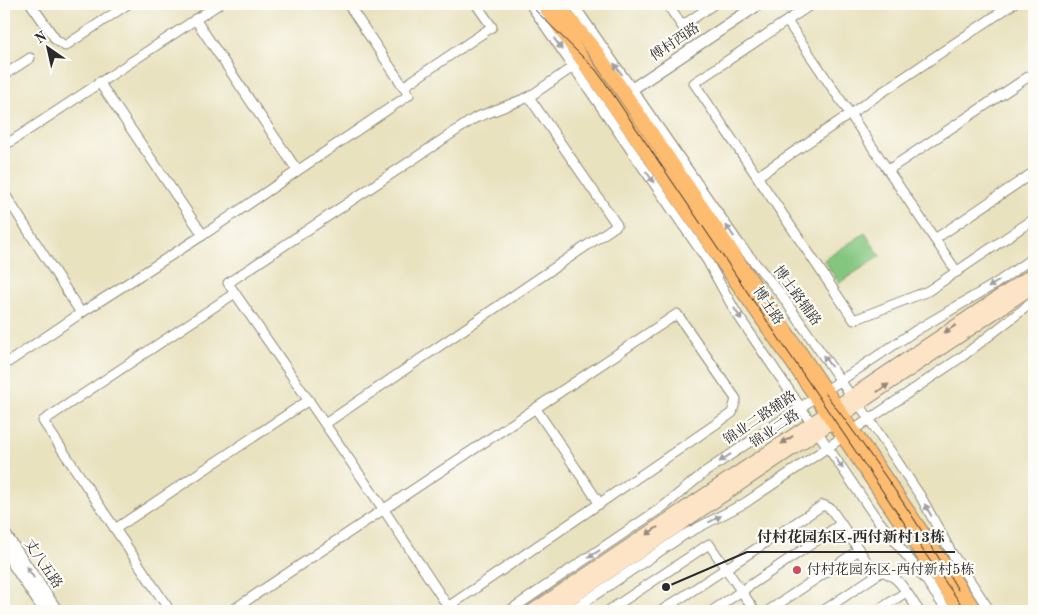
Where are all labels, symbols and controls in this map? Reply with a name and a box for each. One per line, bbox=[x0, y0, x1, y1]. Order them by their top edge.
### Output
street label: 傅村西路 bbox=[647, 19, 702, 63]
north arrow bbox=[22, 22, 72, 72]
text: N bbox=[33, 29, 50, 47]
one-way arrow bbox=[553, 37, 563, 51]
one-way arrow bbox=[613, 62, 623, 75]
one-way arrow bbox=[645, 171, 655, 184]
one-way arrow bbox=[725, 224, 735, 238]
street label: 博士路辅路 bbox=[771, 263, 824, 328]
one-way arrow bbox=[987, 280, 1000, 289]
street label: 博士路 bbox=[750, 284, 786, 327]
one-way arrow bbox=[733, 307, 743, 321]
one-way arrow bbox=[944, 324, 957, 334]
one-way arrow bbox=[822, 355, 832, 368]
one-way arrow bbox=[876, 383, 889, 393]
street label: 锦业二路辅路 bbox=[720, 388, 800, 448]
street label: 锦业二路 bbox=[747, 406, 803, 452]
one-way arrow bbox=[780, 435, 793, 445]
one-way arrow bbox=[718, 453, 732, 463]
one-way arrow bbox=[834, 456, 844, 470]
one-way arrow bbox=[924, 503, 932, 518]
one-way arrow bbox=[708, 515, 722, 523]
callout: 付村花园东区-西付新村13栋 bbox=[747, 522, 955, 552]
one-way arrow bbox=[645, 526, 659, 536]
text: 付村花园东区-西付新村13栋 bbox=[757, 529, 945, 546]
street label: 丈八五路 bbox=[22, 536, 65, 591]
one-way arrow bbox=[587, 549, 601, 559]
place label: 付村花园东区-西付新村5栋 bbox=[807, 562, 974, 577]
marker: 付村花园东区-西付新村5栋 bbox=[791, 564, 803, 576]
one-way arrow bbox=[25, 565, 35, 579]

